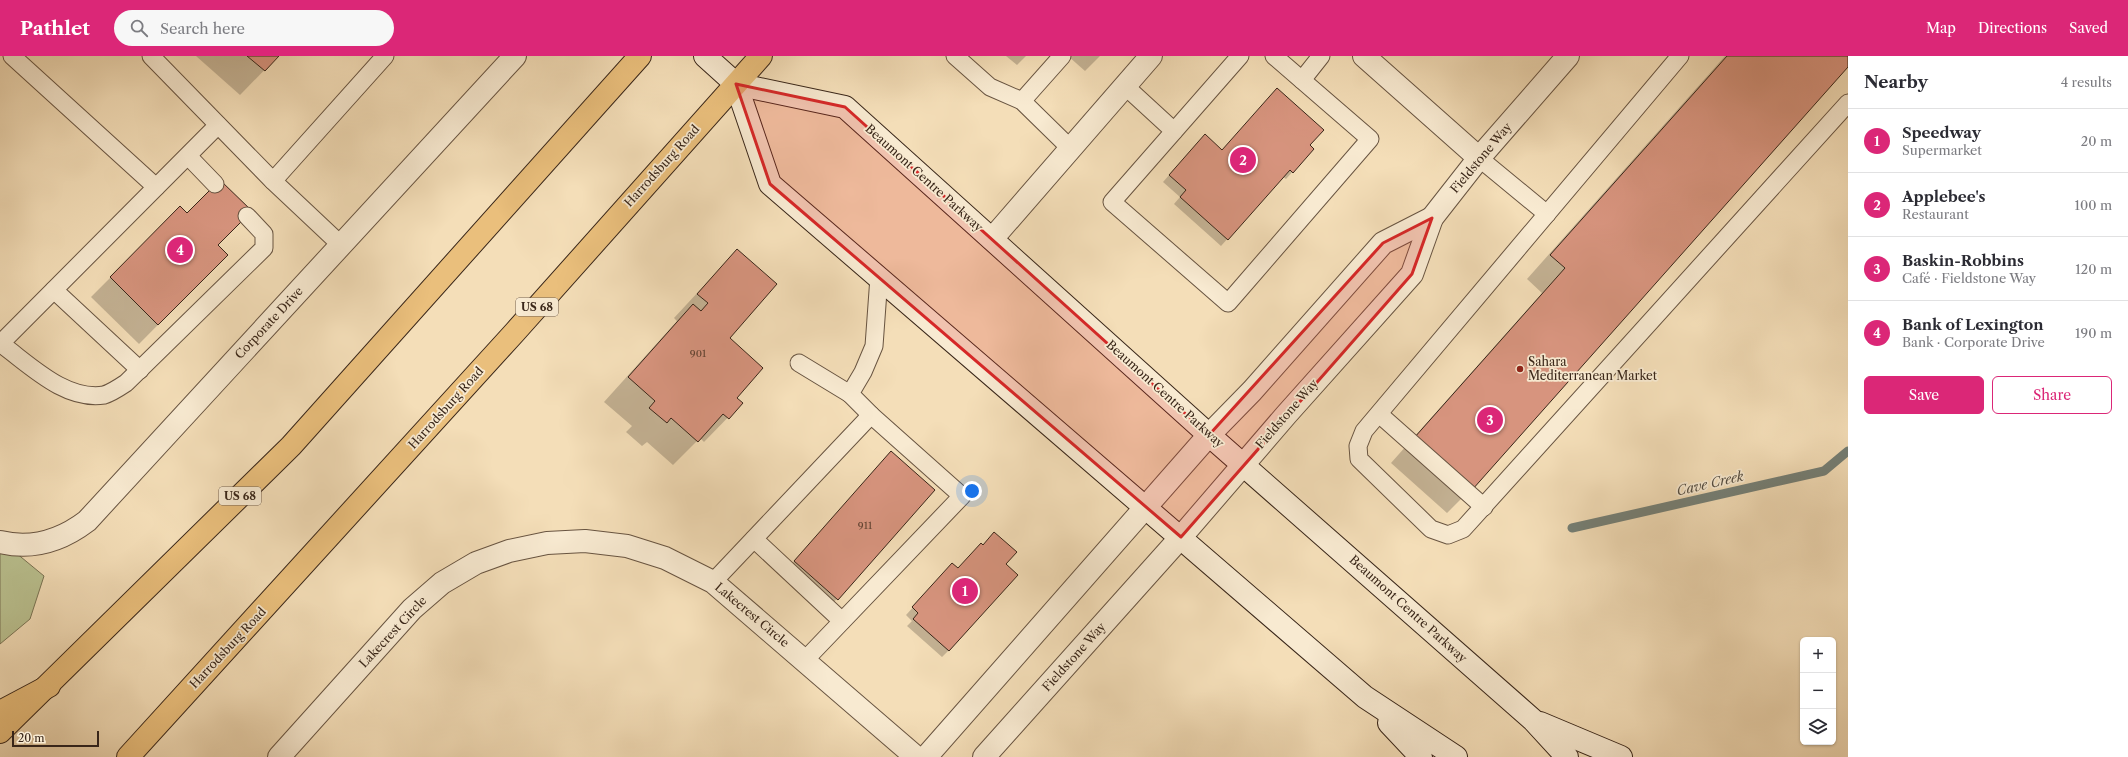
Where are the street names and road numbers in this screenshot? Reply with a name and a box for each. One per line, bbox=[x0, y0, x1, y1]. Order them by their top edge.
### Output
street label: Fieldstone Way bbox=[1447, 119, 1515, 196]
street label: Harrodsburg Road bbox=[621, 121, 703, 210]
street label: Beaumont Centre Parkway bbox=[862, 121, 986, 235]
street label: Corporate Drive bbox=[231, 283, 306, 362]
road number: US 68 bbox=[516, 298, 558, 316]
street label: Beaumont Centre Parkway bbox=[1103, 337, 1227, 451]
street label: Harrodsburg Road bbox=[405, 363, 487, 452]
street label: Fieldstone Way bbox=[1252, 375, 1321, 452]
road number: US 68 bbox=[219, 487, 261, 505]
street label: Beaumont Centre Parkway bbox=[1346, 552, 1470, 666]
street label: Lakecrest Circle bbox=[712, 579, 793, 650]
street label: Lakecrest Circle bbox=[356, 593, 430, 671]
street label: Harrodsburg Road bbox=[186, 604, 269, 691]
street label: Fieldstone Way bbox=[1039, 619, 1109, 694]

